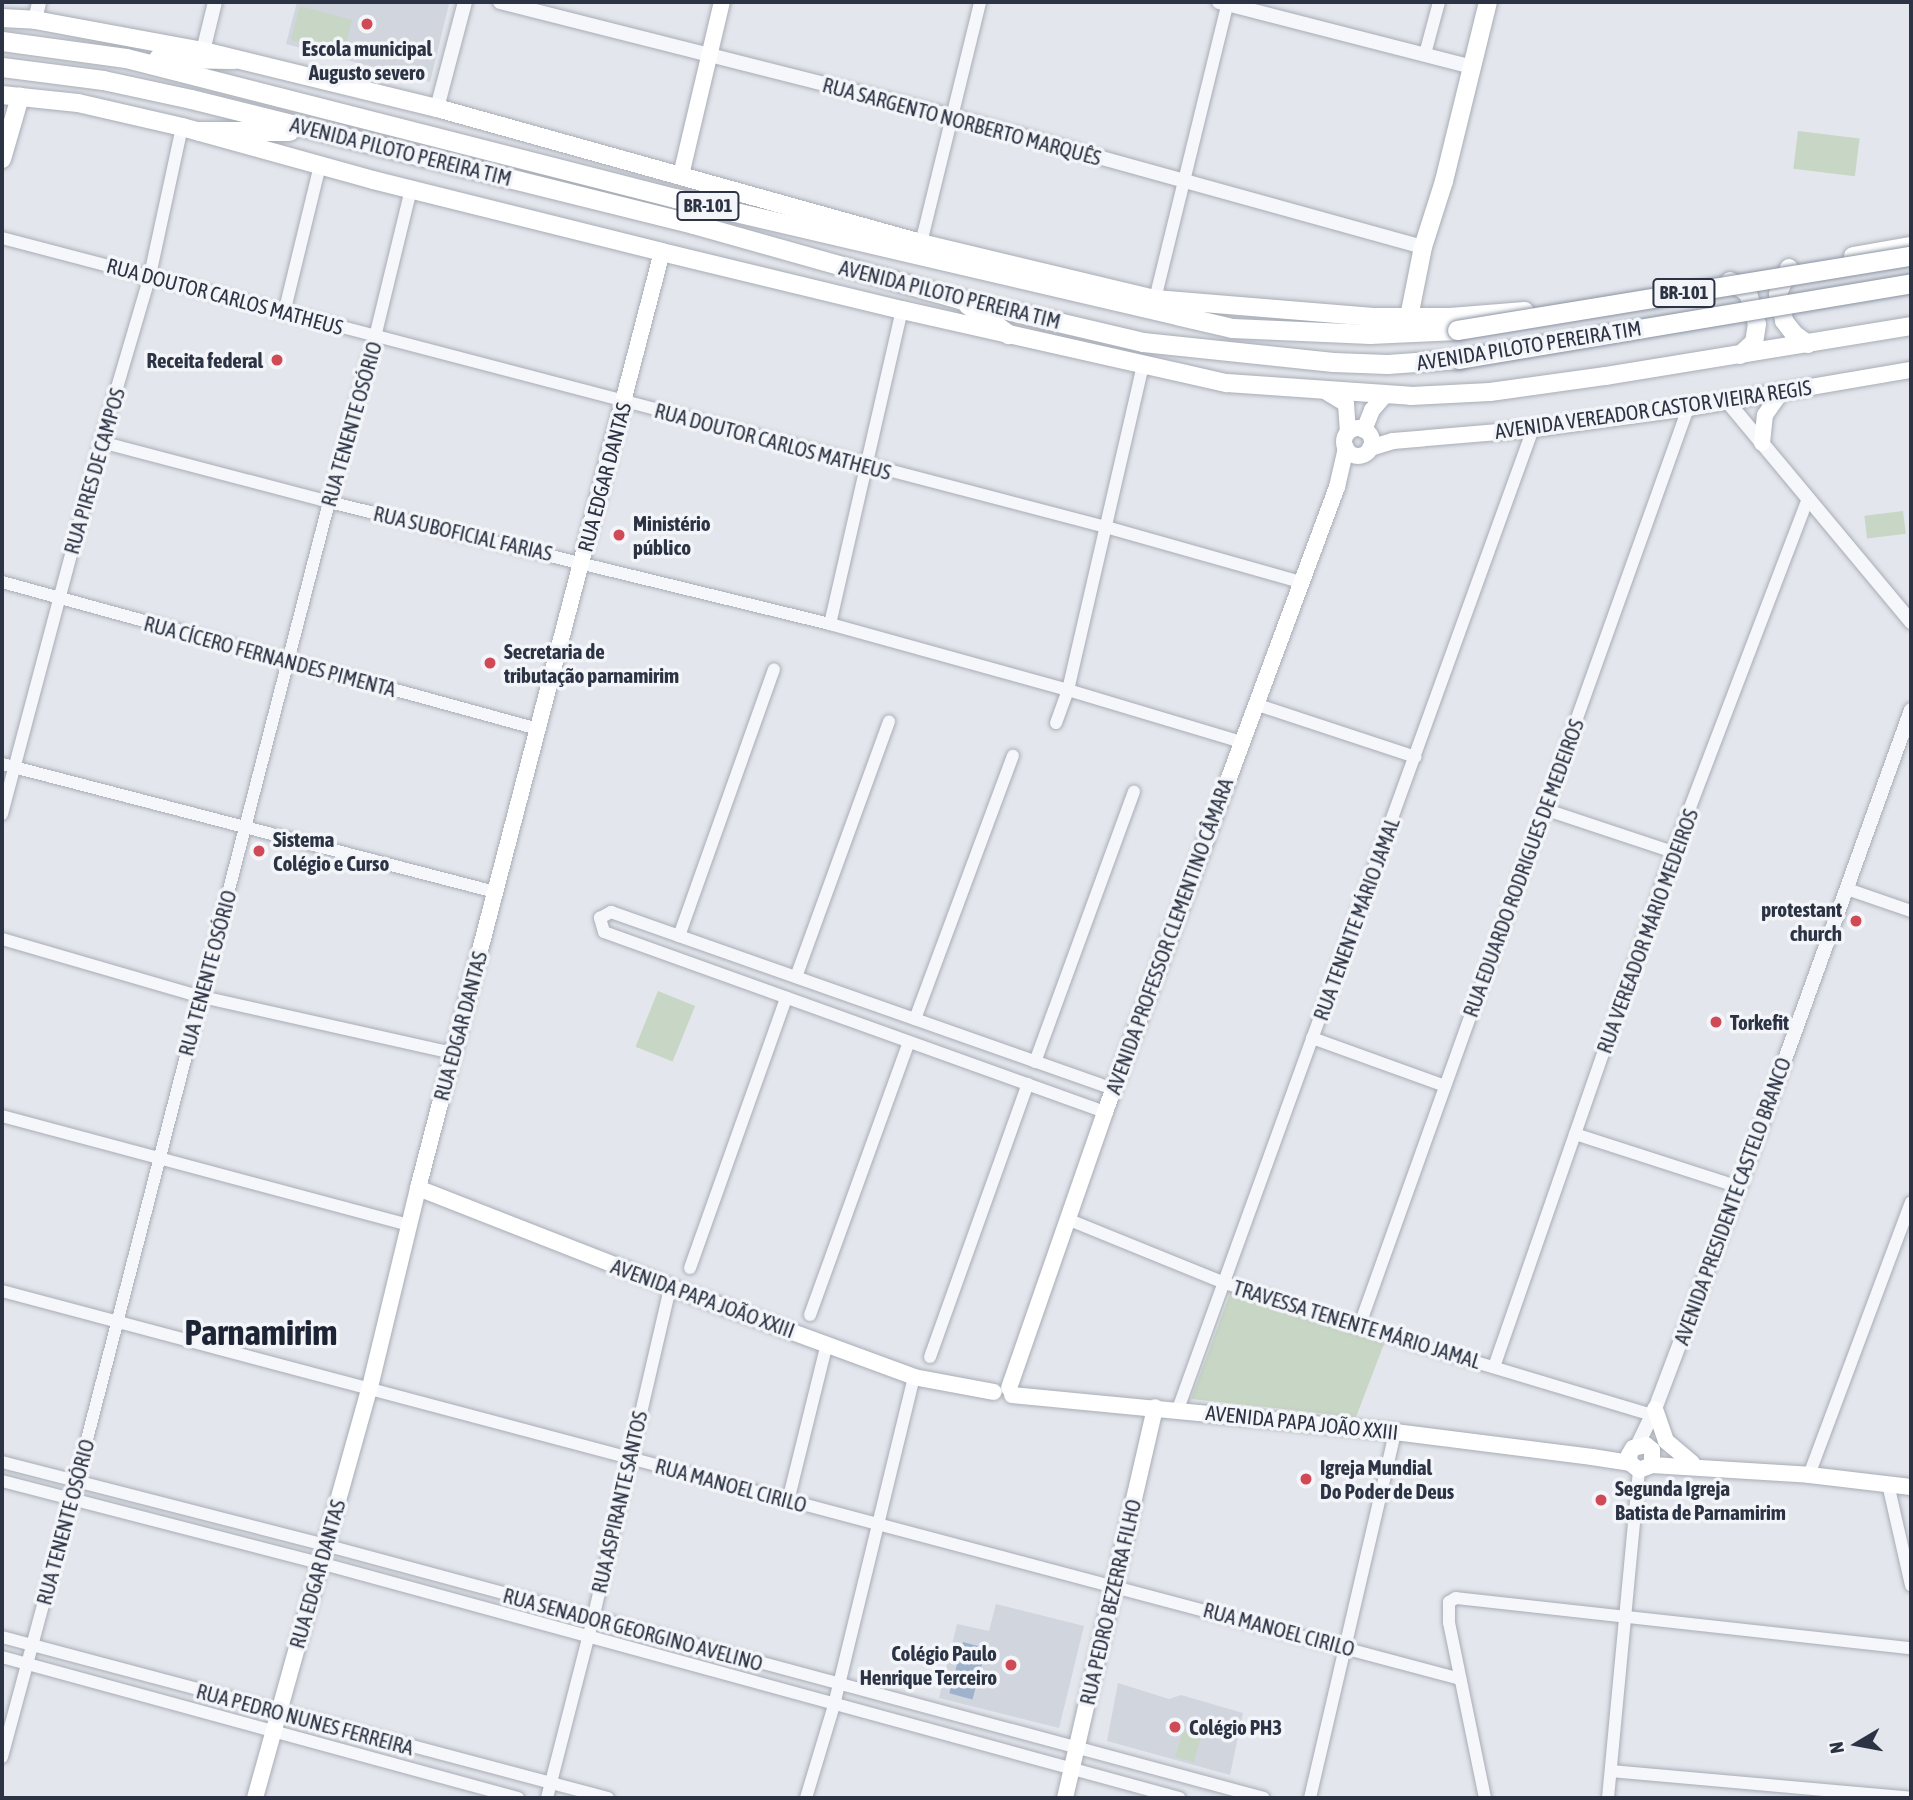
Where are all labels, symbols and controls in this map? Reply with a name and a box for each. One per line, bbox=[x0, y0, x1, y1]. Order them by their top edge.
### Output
marker: Escola municipal Augusto severo bbox=[359, 16, 375, 32]
place label: Escola municipal Augusto severo bbox=[302, 35, 432, 85]
street label: RUA SARGENTO NORBERTO MARQUÊS bbox=[820, 72, 1104, 170]
street label: AVENIDA PILOTO PEREIRA TIM bbox=[288, 111, 514, 191]
road number: BR-101 bbox=[675, 190, 741, 222]
street label: RUA DOUTOR CARLOS MATHEUS bbox=[104, 252, 346, 340]
street label: AVENIDA PILOTO PEREIRA TIM bbox=[837, 254, 1063, 334]
road number: BR-101 bbox=[1651, 278, 1717, 308]
street label: AVENIDA PILOTO PEREIRA TIM bbox=[1415, 315, 1643, 375]
street label: RUA TENENTE OSÓRIO bbox=[315, 339, 387, 509]
place label: Receita federal bbox=[146, 347, 263, 373]
marker: Receita federal bbox=[269, 352, 285, 368]
street label: AVENIDA VEREADOR CASTOR VIEIRA REGIS bbox=[1493, 374, 1813, 444]
street label: RUA PIRES DE CAMPOS bbox=[58, 385, 130, 557]
street label: RUA DOUTOR CARLOS MATHEUS bbox=[652, 397, 894, 485]
street label: RUA EDGAR DANTAS bbox=[572, 400, 636, 554]
street label: RUA SUBOFICIAL FARIAS bbox=[371, 500, 555, 566]
place label: Ministério público bbox=[633, 510, 711, 560]
marker: Ministério público bbox=[611, 527, 627, 543]
street label: RUA CÍCERO FERNANDES PIMENTA bbox=[141, 610, 399, 702]
place label: Secretaria de tributação parnamirim bbox=[504, 638, 679, 688]
marker: Secretaria de tributação parnamirim bbox=[482, 655, 498, 671]
street label: RUA EDUARDO RODRIGUES DE MEDEIROS bbox=[1457, 716, 1589, 1020]
street label: AVENIDA PROFESSOR CLEMENTINO CÂMARA bbox=[1100, 775, 1238, 1097]
street label: RUA VEREADOR MÁRIO MEDEIROS bbox=[1591, 805, 1703, 1057]
street label: RUA TENENTE MÁRIO JAMAL bbox=[1308, 814, 1404, 1024]
place label: Sistema Colégio e Curso bbox=[273, 826, 389, 876]
marker: Sistema Colégio e Curso bbox=[251, 843, 267, 859]
street label: RUA TENENTE OSÓRIO bbox=[173, 887, 241, 1059]
place label: protestant church bbox=[1761, 896, 1842, 946]
marker: protestant church bbox=[1848, 913, 1864, 929]
street label: RUA EDGAR DANTAS bbox=[428, 949, 492, 1103]
place label: Torkefit bbox=[1730, 1009, 1789, 1035]
marker: Torkefit bbox=[1708, 1014, 1724, 1030]
street label: AVENIDA PRESIDENTE CASTELO BRANCO bbox=[1668, 1054, 1796, 1348]
street label: AVENIDA PAPA JOÃO XXIII bbox=[608, 1253, 798, 1343]
street label: TRAVESSA TENENTE MÁRIO JAMAL bbox=[1230, 1274, 1484, 1374]
district label: Parnamirim bbox=[184, 1311, 338, 1353]
street label: AVENIDA PAPA JOÃO XXIII bbox=[1204, 1399, 1400, 1445]
street label: RUA ASPIRANTE SANTOS bbox=[586, 1408, 652, 1596]
street label: RUA TENENTE OSÓRIO bbox=[31, 1436, 99, 1608]
street label: RUA MANOEL CIRILO bbox=[653, 1453, 809, 1517]
place label: Igreja Mundial Do Poder de Deus bbox=[1320, 1454, 1454, 1504]
marker: Igreja Mundial Do Poder de Deus bbox=[1298, 1471, 1314, 1487]
place label: Segunda Igreja Batista de Parnamirim bbox=[1615, 1475, 1786, 1525]
marker: Segunda Igreja Batista de Parnamirim bbox=[1593, 1492, 1609, 1508]
street label: RUA EDGAR DANTAS bbox=[284, 1497, 350, 1651]
street label: RUA PEDRO BEZERRA FILHO bbox=[1074, 1497, 1146, 1707]
street label: RUA SENADOR GEORGINO AVELINO bbox=[500, 1582, 766, 1676]
street label: RUA MANOEL CIRILO bbox=[1201, 1597, 1357, 1661]
place label: Colégio Paulo Henrique Terceiro bbox=[860, 1640, 997, 1690]
marker: Colégio Paulo Henrique Terceiro bbox=[1003, 1657, 1019, 1673]
street label: RUA PEDRO NUNES FERREIRA bbox=[194, 1678, 416, 1760]
north arrow bbox=[1822, 1709, 1892, 1779]
place label: Colégio PH3 bbox=[1189, 1714, 1282, 1740]
marker: Colégio PH3 bbox=[1167, 1719, 1183, 1735]
text: N bbox=[1825, 1740, 1848, 1755]

